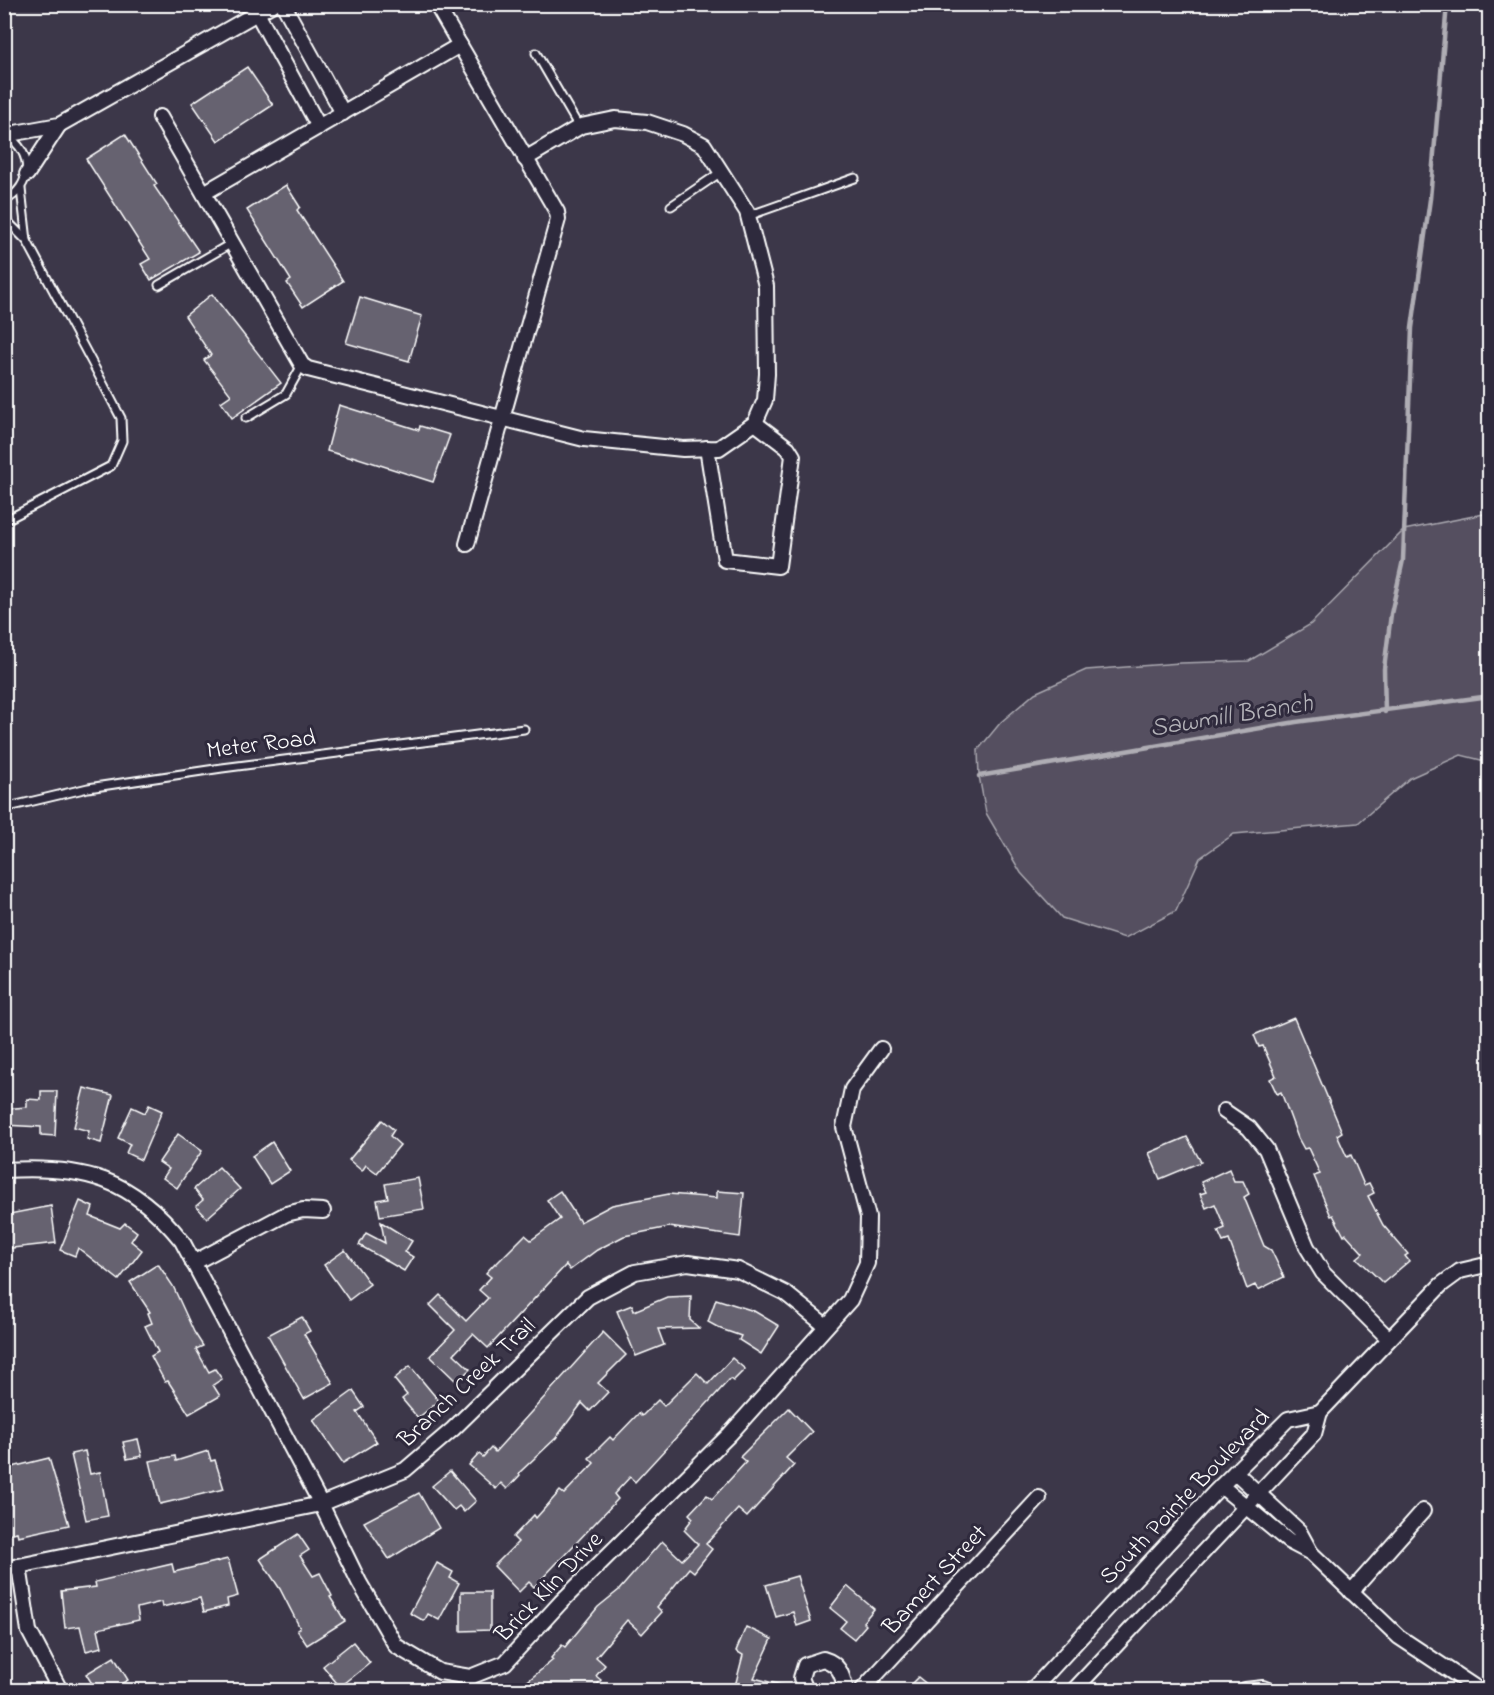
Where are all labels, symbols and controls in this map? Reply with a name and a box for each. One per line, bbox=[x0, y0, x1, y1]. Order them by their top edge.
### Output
water label: Sawmill Branch bbox=[1147, 685, 1316, 749]
street label: Meter Road bbox=[205, 721, 318, 770]
street label: Branch Creek Trail bbox=[390, 1310, 545, 1458]
street label: South Pointe Boulevard bbox=[1092, 1401, 1280, 1594]
street label: Bamert Street bbox=[874, 1517, 997, 1645]
street label: Brick Klin Drive bbox=[487, 1524, 612, 1652]

